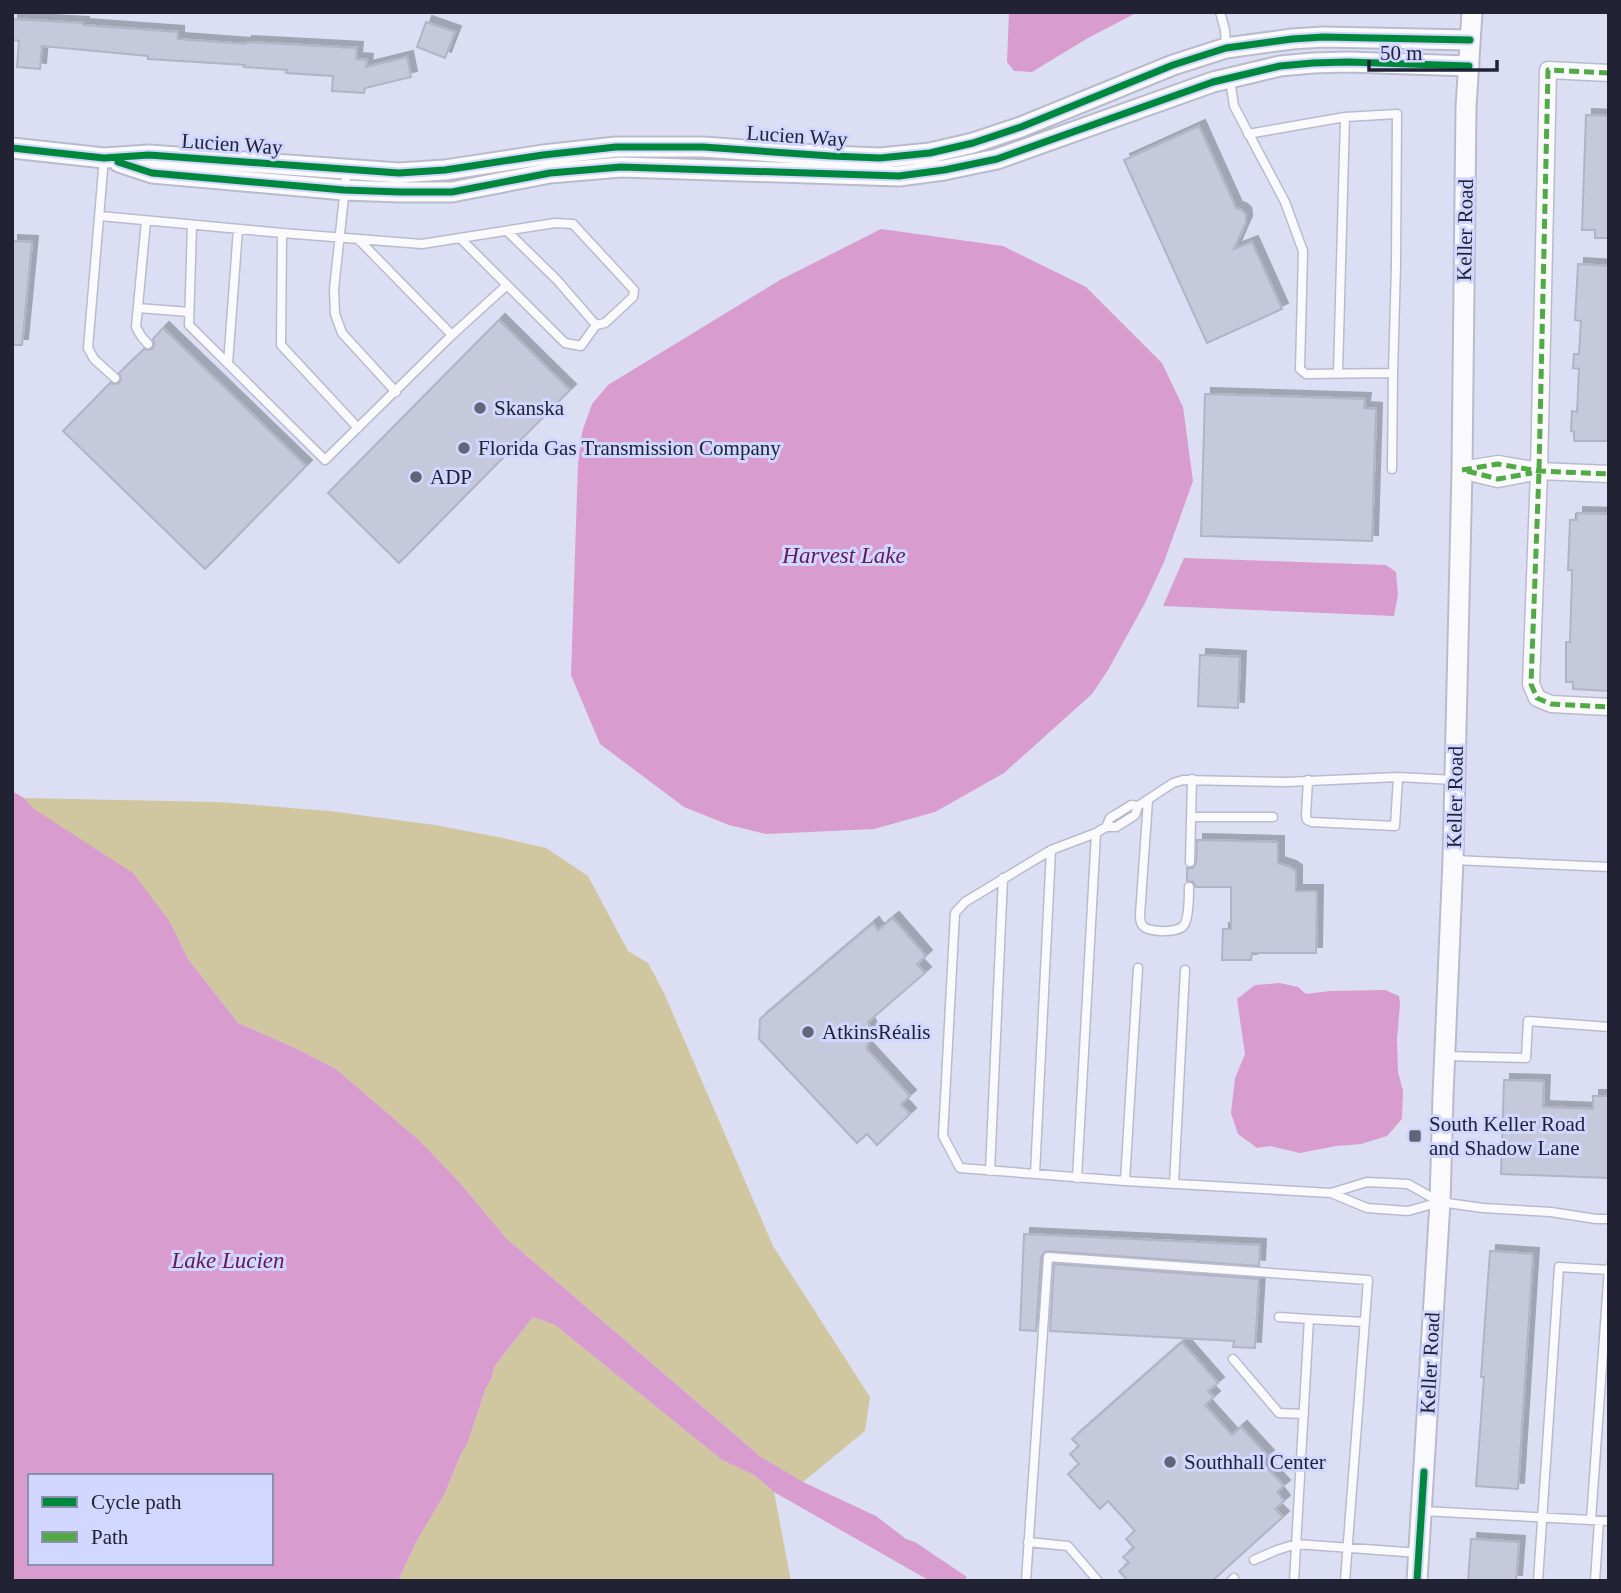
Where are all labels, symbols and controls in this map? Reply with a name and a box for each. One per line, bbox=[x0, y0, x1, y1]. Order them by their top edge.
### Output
scale bar bbox=[1369, 28, 1497, 72]
text: 50 m bbox=[1380, 41, 1423, 65]
street label: Lucien Way bbox=[746, 121, 849, 152]
street label: Lucien Way bbox=[181, 129, 284, 160]
street label: Keller Road bbox=[1452, 178, 1478, 281]
place label: Skanska bbox=[494, 396, 565, 420]
marker: Skanska bbox=[472, 400, 488, 416]
place label: Florida Gas Transmission Company bbox=[478, 436, 781, 460]
marker: Florida Gas Transmission Company bbox=[456, 440, 472, 456]
place label: ADP bbox=[430, 465, 472, 489]
marker: ADP bbox=[408, 469, 424, 485]
water label: Harvest Lake bbox=[781, 543, 906, 568]
street label: Keller Road bbox=[1442, 745, 1468, 848]
place label: AtkinsRéalis bbox=[822, 1020, 931, 1044]
marker: AtkinsRéalis bbox=[800, 1024, 816, 1040]
place label: South Keller Road and Shadow Lane bbox=[1429, 1112, 1586, 1160]
marker: South Keller Road and Shadow Lane bbox=[1407, 1128, 1423, 1144]
water label: Lake Lucien bbox=[170, 1248, 285, 1273]
street label: Keller Road bbox=[1415, 1311, 1445, 1415]
place label: Southhall Center bbox=[1184, 1450, 1326, 1474]
marker: Southhall Center bbox=[1162, 1454, 1178, 1470]
legend bbox=[28, 1474, 273, 1565]
text: Cycle path bbox=[91, 1490, 182, 1514]
text: Path bbox=[91, 1525, 129, 1549]

